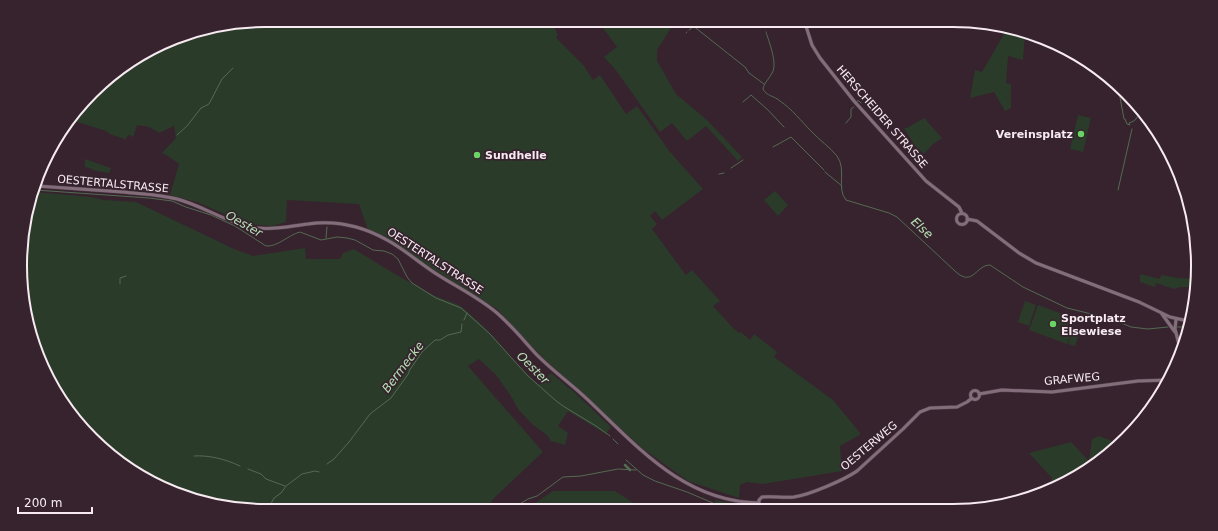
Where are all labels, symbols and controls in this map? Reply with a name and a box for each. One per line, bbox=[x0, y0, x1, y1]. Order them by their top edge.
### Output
street label: HERSCHEIDER STRASSE bbox=[834, 63, 930, 171]
place label: Vereinsplatz bbox=[996, 128, 1073, 141]
marker: Vereinsplatz bbox=[1076, 129, 1086, 139]
place label: Sundhelle bbox=[485, 149, 547, 162]
marker: Sundhelle bbox=[472, 150, 482, 160]
street label: OESTERTALSTRASSE bbox=[57, 173, 169, 195]
water label: Oester bbox=[223, 208, 266, 241]
water label: Else bbox=[908, 215, 936, 241]
street label: OESTERTALSTRASSE bbox=[385, 225, 486, 297]
place label: Sportplatz Elsewiese bbox=[1061, 312, 1126, 338]
marker: Sportplatz Elsewiese bbox=[1048, 319, 1058, 329]
water label: Bermecke bbox=[379, 339, 427, 395]
water label: Oester bbox=[514, 349, 553, 388]
street label: GRAFWEG bbox=[1044, 370, 1100, 388]
street label: OESTERWEG bbox=[838, 419, 900, 473]
scale bar bbox=[18, 489, 92, 515]
text: 200 m bbox=[24, 496, 62, 510]

